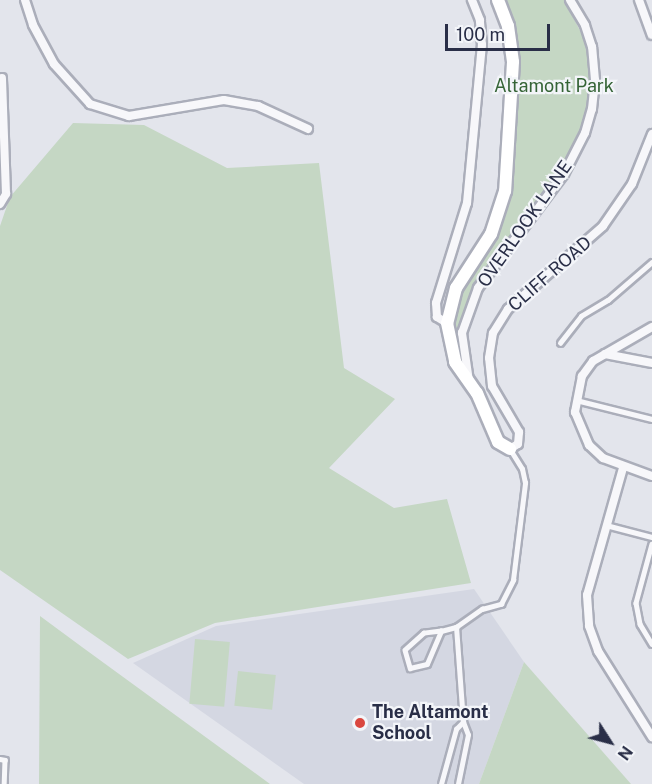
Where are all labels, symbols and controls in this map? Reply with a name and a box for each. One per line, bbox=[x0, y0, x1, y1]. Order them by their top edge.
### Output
scale bar bbox=[448, 12, 553, 50]
text: 100 m bbox=[456, 24, 505, 45]
park label: Altamont Park bbox=[494, 75, 614, 97]
street label: OVERLOOK LANE bbox=[473, 156, 577, 292]
street label: CLIFF ROAD bbox=[504, 232, 596, 316]
place label: The Altamont School bbox=[372, 702, 489, 744]
north arrow bbox=[580, 712, 640, 772]
marker: The Altamont School bbox=[353, 716, 367, 730]
text: N bbox=[614, 742, 636, 764]

